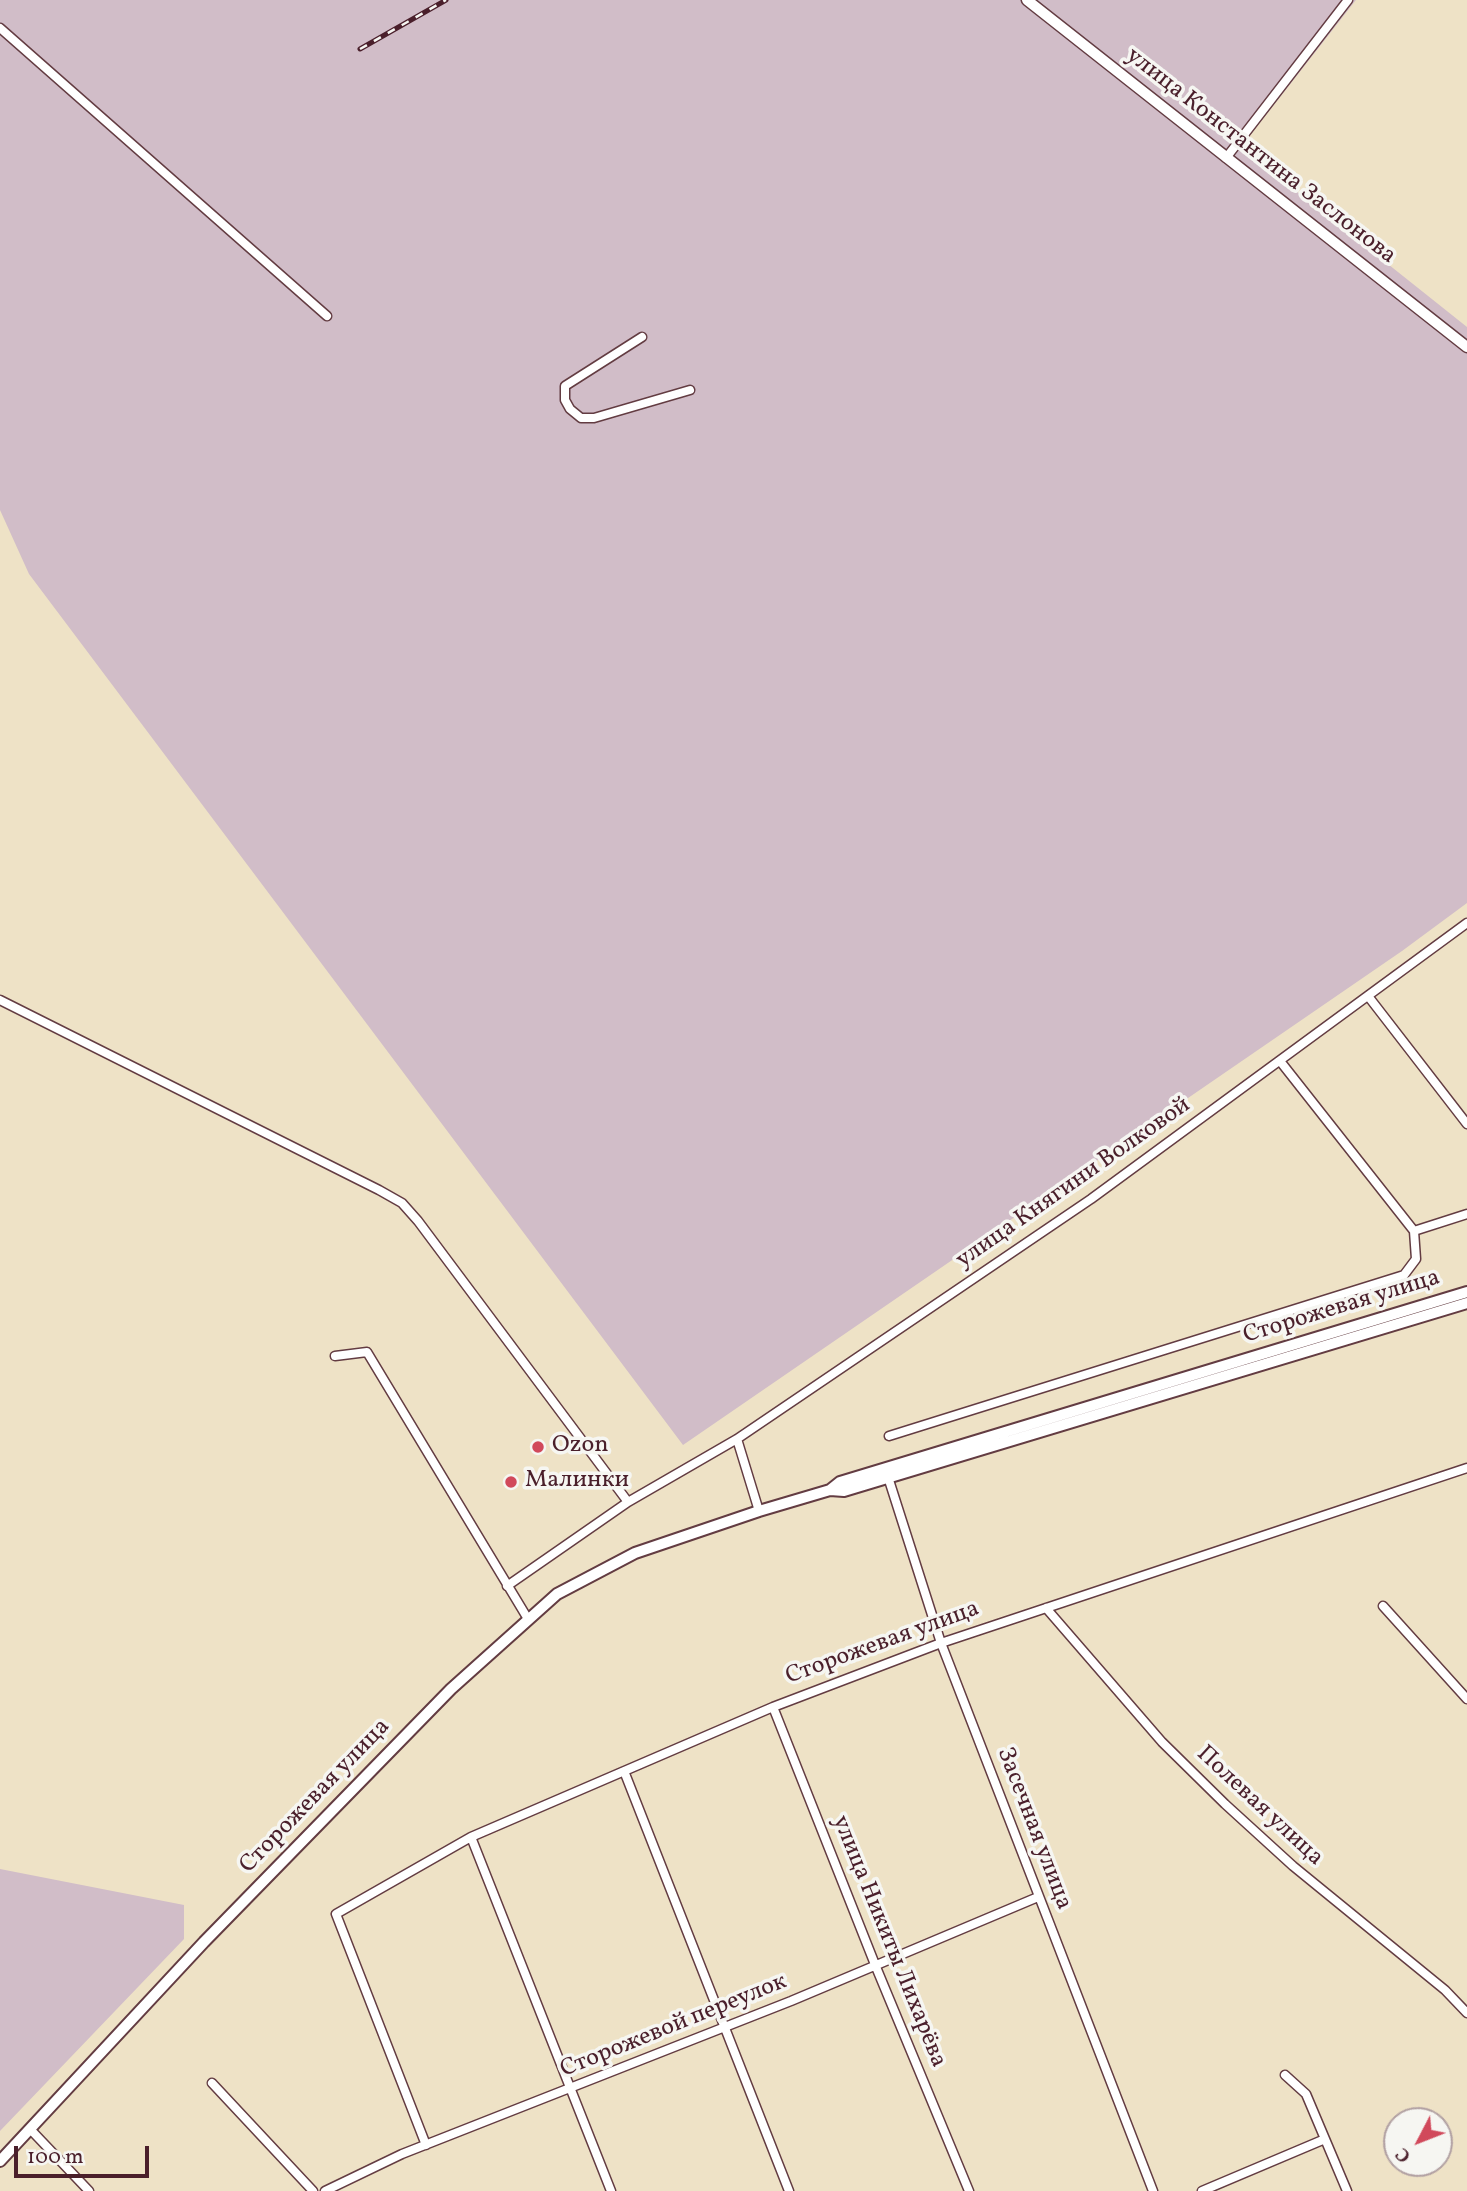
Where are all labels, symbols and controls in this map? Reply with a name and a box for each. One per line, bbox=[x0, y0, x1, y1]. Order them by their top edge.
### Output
street label: улица Константина Заслонова bbox=[1119, 42, 1401, 272]
street label: улица Княгини Волковой bbox=[951, 1092, 1197, 1276]
street label: Сторожевая улица bbox=[1240, 1264, 1444, 1352]
place label: Ozon bbox=[552, 1433, 609, 1461]
marker: Ozon bbox=[530, 1439, 546, 1455]
place label: Малинки bbox=[525, 1468, 629, 1496]
marker: Малинки bbox=[503, 1474, 519, 1490]
street label: Сторожевая улица bbox=[782, 1596, 984, 1692]
street label: Сторожевая улица bbox=[235, 1714, 397, 1880]
street label: Полевая улица bbox=[1189, 1741, 1329, 1873]
street label: Засечная улица bbox=[989, 1744, 1077, 1914]
street label: улица Никиты Лихарёва bbox=[824, 1812, 952, 2072]
street label: Сторожевой переулок bbox=[557, 1968, 791, 2086]
north arrow bbox=[1383, 2107, 1453, 2177]
scale bar bbox=[18, 2132, 152, 2176]
text: С bbox=[1390, 2141, 1418, 2168]
text: 100 m bbox=[27, 2143, 84, 2172]

